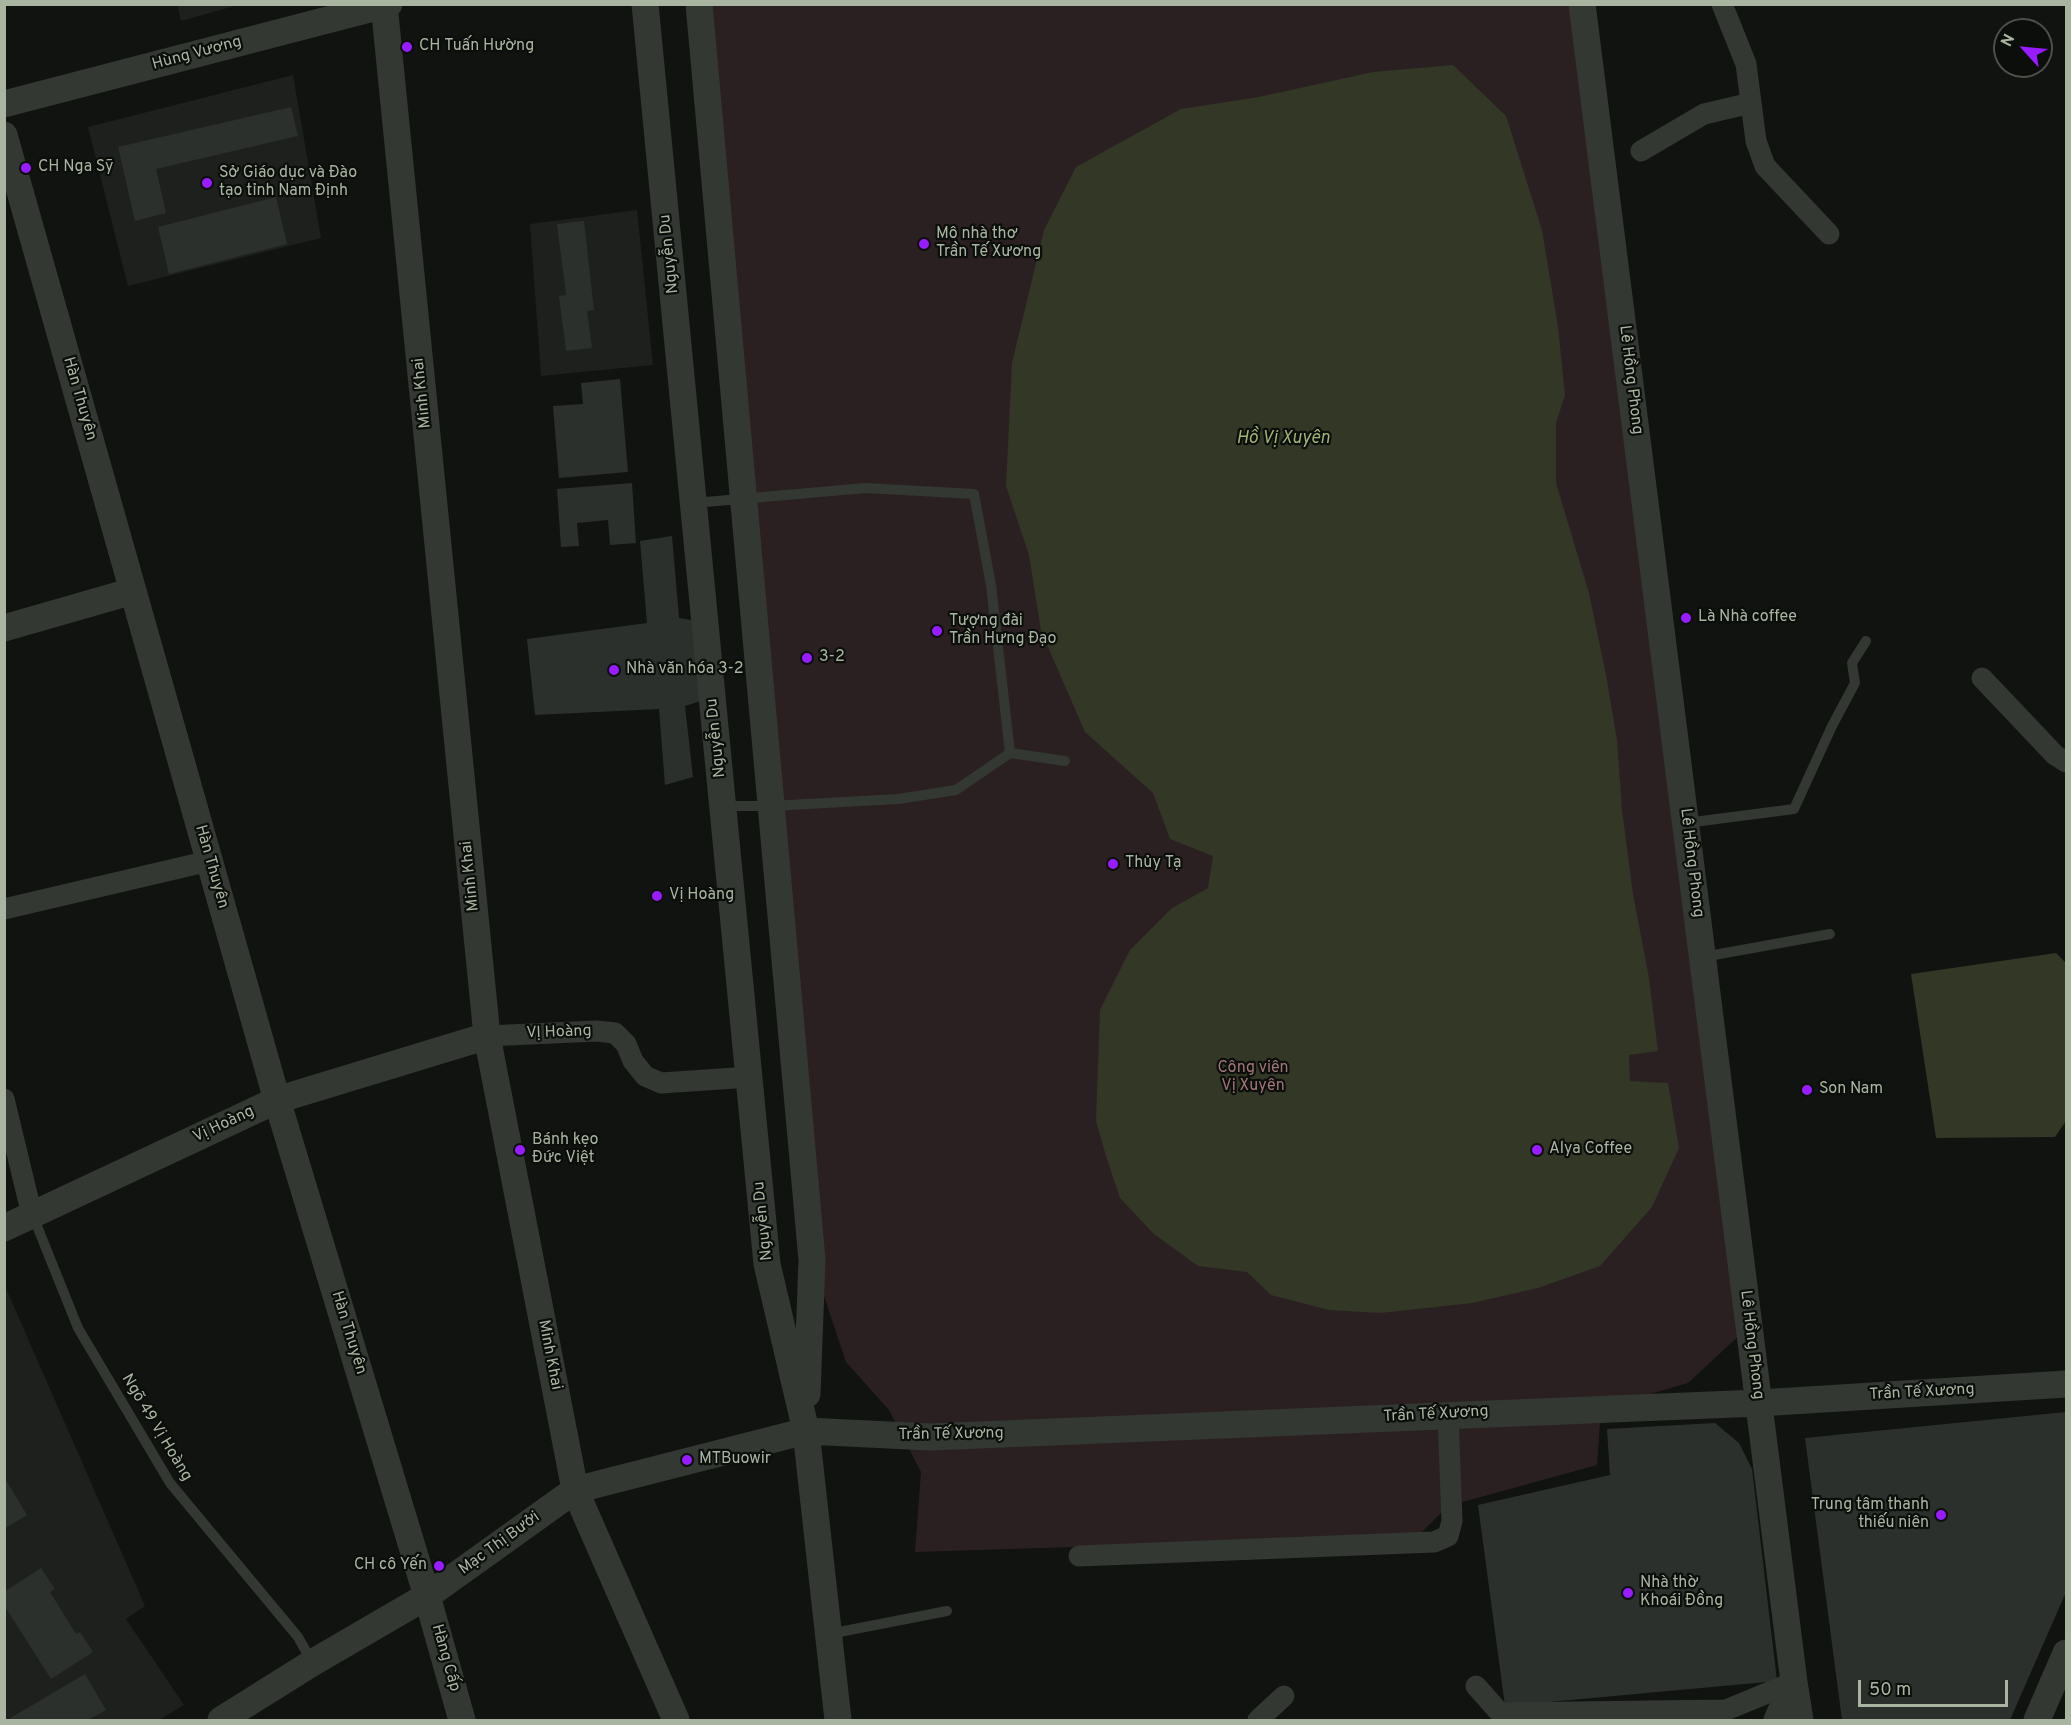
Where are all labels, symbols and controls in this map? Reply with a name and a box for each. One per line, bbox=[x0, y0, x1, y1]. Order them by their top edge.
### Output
north arrow bbox=[1993, 18, 2053, 78]
text: N bbox=[1997, 31, 2020, 50]
street label: Hùng Vương bbox=[150, 33, 244, 75]
place label: CH Tuấn Hường bbox=[419, 37, 534, 57]
marker: CH Tuấn Hường bbox=[400, 40, 414, 54]
place label: CH Nga Sỹ bbox=[38, 158, 114, 178]
marker: CH Nga Sỹ bbox=[19, 161, 33, 175]
place label: Sở Giáo dục và Đào tạo tỉnh Nam Định bbox=[219, 164, 357, 202]
marker: Sở Giáo dục và Đào tạo tỉnh Nam Định bbox=[200, 176, 214, 190]
street label: Nguyễn Du bbox=[656, 213, 684, 295]
place label: Mộ nhà thơ Trần Tế Xương bbox=[936, 225, 1041, 263]
marker: Mộ nhà thơ Trần Tế Xương bbox=[917, 237, 931, 251]
street label: Lê Hồng Phong bbox=[1614, 324, 1646, 436]
street label: Hàn Thuyên bbox=[58, 355, 100, 443]
street label: Minh Khai bbox=[410, 357, 436, 429]
water label: Hồ Vị Xuyên bbox=[1236, 428, 1330, 450]
place label: Là Nhà coffee bbox=[1698, 608, 1797, 628]
marker: Là Nhà coffee bbox=[1679, 611, 1693, 625]
place label: Tượng đài Trần Hưng Đạo bbox=[949, 612, 1056, 650]
marker: Tượng đài Trần Hưng Đạo bbox=[930, 624, 944, 638]
place label: 3-2 bbox=[819, 648, 845, 668]
marker: 3-2 bbox=[800, 651, 814, 665]
place label: Nhà văn hóa 3-2 bbox=[626, 660, 744, 680]
marker: Nhà văn hóa 3-2 bbox=[607, 663, 621, 677]
street label: Nguyễn Du bbox=[703, 697, 731, 779]
street label: Lê Hồng Phong bbox=[1675, 807, 1707, 919]
street label: Hàn Thuyên bbox=[190, 823, 232, 911]
street label: Minh Khai bbox=[458, 840, 484, 912]
place label: Thủy Tạ bbox=[1125, 854, 1181, 874]
marker: Thủy Tạ bbox=[1106, 857, 1120, 871]
place label: Vị Hoàng bbox=[669, 886, 734, 906]
marker: Vị Hoàng bbox=[650, 889, 664, 903]
street label: VỊ Hoàng bbox=[526, 1022, 592, 1044]
park label: Công viên Vị Xuyên bbox=[1217, 1059, 1289, 1097]
place label: Son Nam bbox=[1819, 1080, 1883, 1100]
marker: Son Nam bbox=[1800, 1083, 1814, 1097]
street label: Vị Hoàng bbox=[190, 1103, 258, 1147]
place label: Bánh kẹo Đức Việt bbox=[532, 1131, 599, 1169]
place label: Alya Coffee bbox=[1549, 1140, 1632, 1160]
marker: Bánh kẹo Đức Việt bbox=[513, 1143, 527, 1157]
marker: Alya Coffee bbox=[1530, 1143, 1544, 1157]
street label: Nguyễn Du bbox=[750, 1180, 778, 1262]
street label: Hàn Thuyên bbox=[326, 1289, 370, 1377]
street label: Lê Hồng Phong bbox=[1735, 1289, 1767, 1401]
street label: Minh Khai bbox=[533, 1318, 565, 1392]
street label: Ngõ 49 Vị Hoàng bbox=[117, 1371, 195, 1485]
street label: Trần Tế Xương bbox=[1869, 1381, 1975, 1405]
street label: Trần Tế Xương bbox=[1383, 1403, 1489, 1427]
street label: Trần Tế Xương bbox=[898, 1424, 1004, 1446]
place label: MTBuowir bbox=[699, 1450, 771, 1470]
marker: MTBuowir bbox=[680, 1453, 694, 1467]
place label: Trung tâm thanh thiếu niên bbox=[1811, 1496, 1929, 1534]
street label: Mạc Thị Bưởi bbox=[456, 1508, 544, 1580]
marker: Trung tâm thanh thiếu niên bbox=[1934, 1508, 1948, 1522]
place label: CH cô Yến bbox=[354, 1556, 427, 1576]
marker: CH cô Yến bbox=[432, 1559, 446, 1573]
place label: Nhà thờ Khoái Đồng bbox=[1640, 1574, 1723, 1612]
marker: Nhà thờ Khoái Đồng bbox=[1621, 1586, 1635, 1600]
street label: Hàng Cấp bbox=[426, 1622, 464, 1694]
scale bar bbox=[1861, 1668, 2011, 1706]
text: 50 m bbox=[1869, 1679, 1911, 1702]

